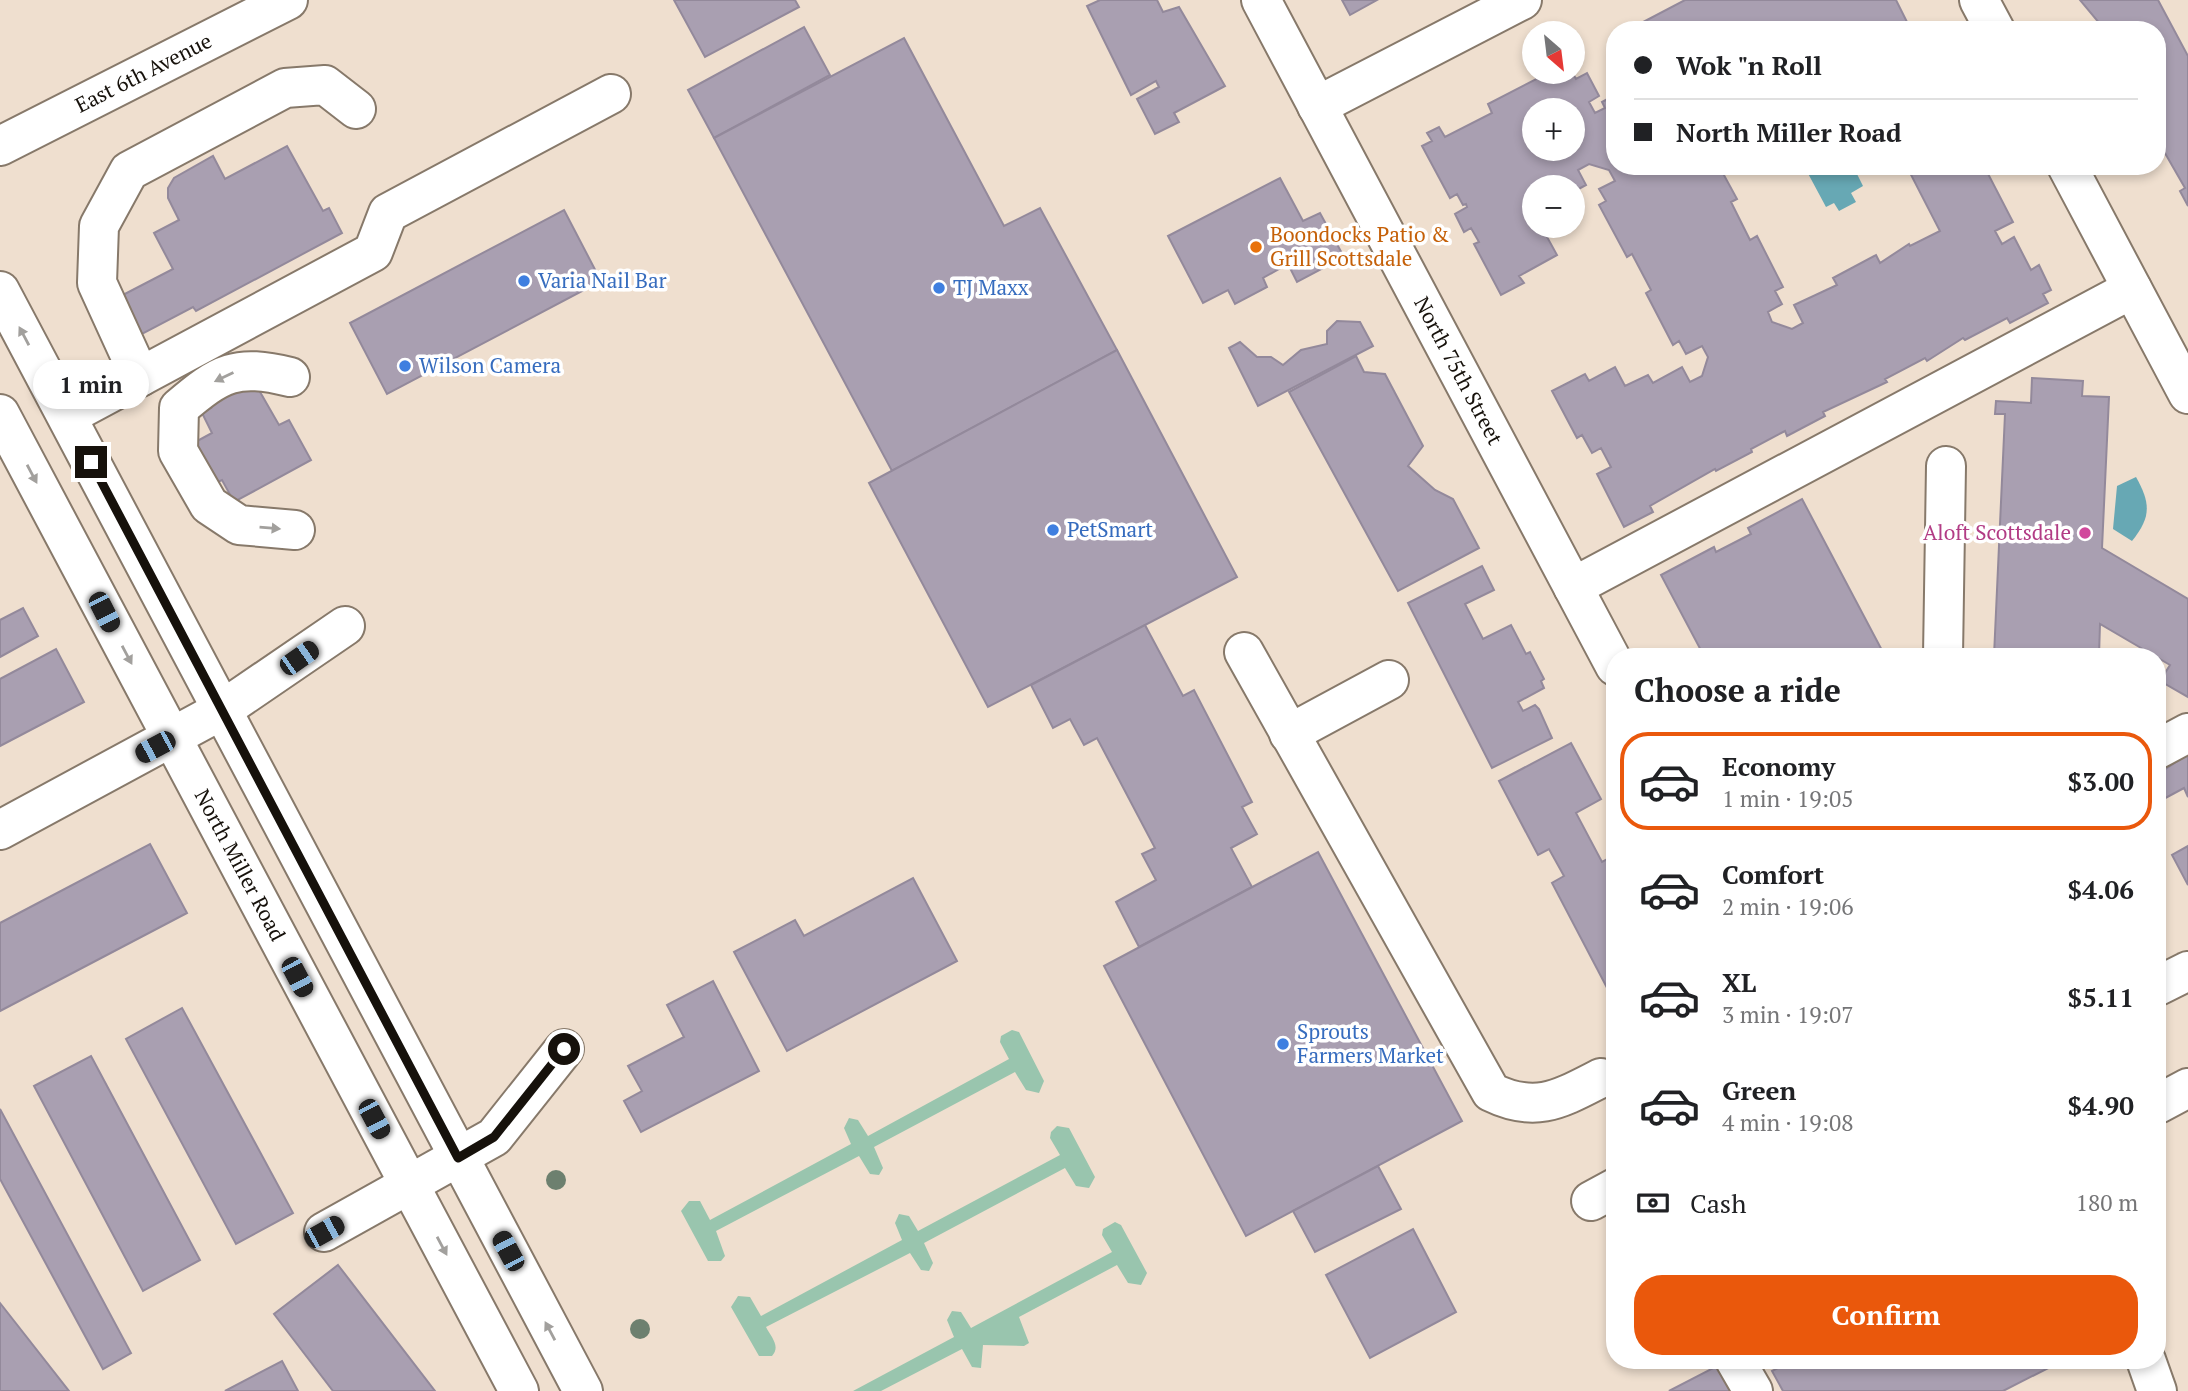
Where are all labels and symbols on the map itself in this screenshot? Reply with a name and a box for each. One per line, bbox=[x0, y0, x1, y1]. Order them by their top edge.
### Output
north arrow bbox=[1522, 21, 1586, 84]
street label: East 6th Avenue bbox=[70, 26, 216, 119]
place label: Boondocks Patio & Grill Scottsdale bbox=[1270, 220, 1449, 272]
marker: Boondocks Patio & Grill Scottsdale bbox=[1248, 239, 1264, 255]
place label: Varia Nail Bar bbox=[538, 266, 667, 294]
marker: Varia Nail Bar bbox=[516, 273, 532, 289]
place label: TJ Maxx bbox=[953, 273, 1029, 301]
marker: TJ Maxx bbox=[931, 280, 947, 296]
street label: North 75th Street bbox=[1408, 291, 1510, 450]
one-way arrow bbox=[18, 326, 30, 346]
place label: Wilson Camera bbox=[419, 351, 561, 379]
marker: Wilson Camera bbox=[397, 358, 413, 374]
callout: 1 min bbox=[33, 360, 149, 410]
one-way arrow bbox=[214, 372, 234, 383]
route end bbox=[75, 446, 107, 478]
one-way arrow bbox=[26, 464, 37, 484]
place label: PetSmart bbox=[1067, 515, 1153, 543]
place label: Aloft Scottsdale bbox=[1923, 518, 2071, 546]
marker: PetSmart bbox=[1045, 522, 1061, 538]
one-way arrow bbox=[259, 523, 281, 534]
marker: Aloft Scottsdale bbox=[2077, 525, 2093, 541]
car bbox=[86, 589, 123, 635]
car bbox=[276, 637, 323, 679]
one-way arrow bbox=[121, 645, 133, 665]
car bbox=[132, 728, 179, 766]
street label: North Miller Road bbox=[189, 784, 293, 946]
car bbox=[278, 954, 317, 1000]
place label: Sprouts Farmers Market bbox=[1297, 1017, 1444, 1069]
route start bbox=[548, 1033, 580, 1065]
marker: Sprouts Farmers Market bbox=[1275, 1036, 1291, 1052]
car bbox=[355, 1096, 394, 1142]
car bbox=[301, 1213, 348, 1251]
car bbox=[489, 1228, 528, 1274]
one-way arrow bbox=[435, 1236, 447, 1256]
one-way arrow bbox=[545, 1321, 556, 1341]

